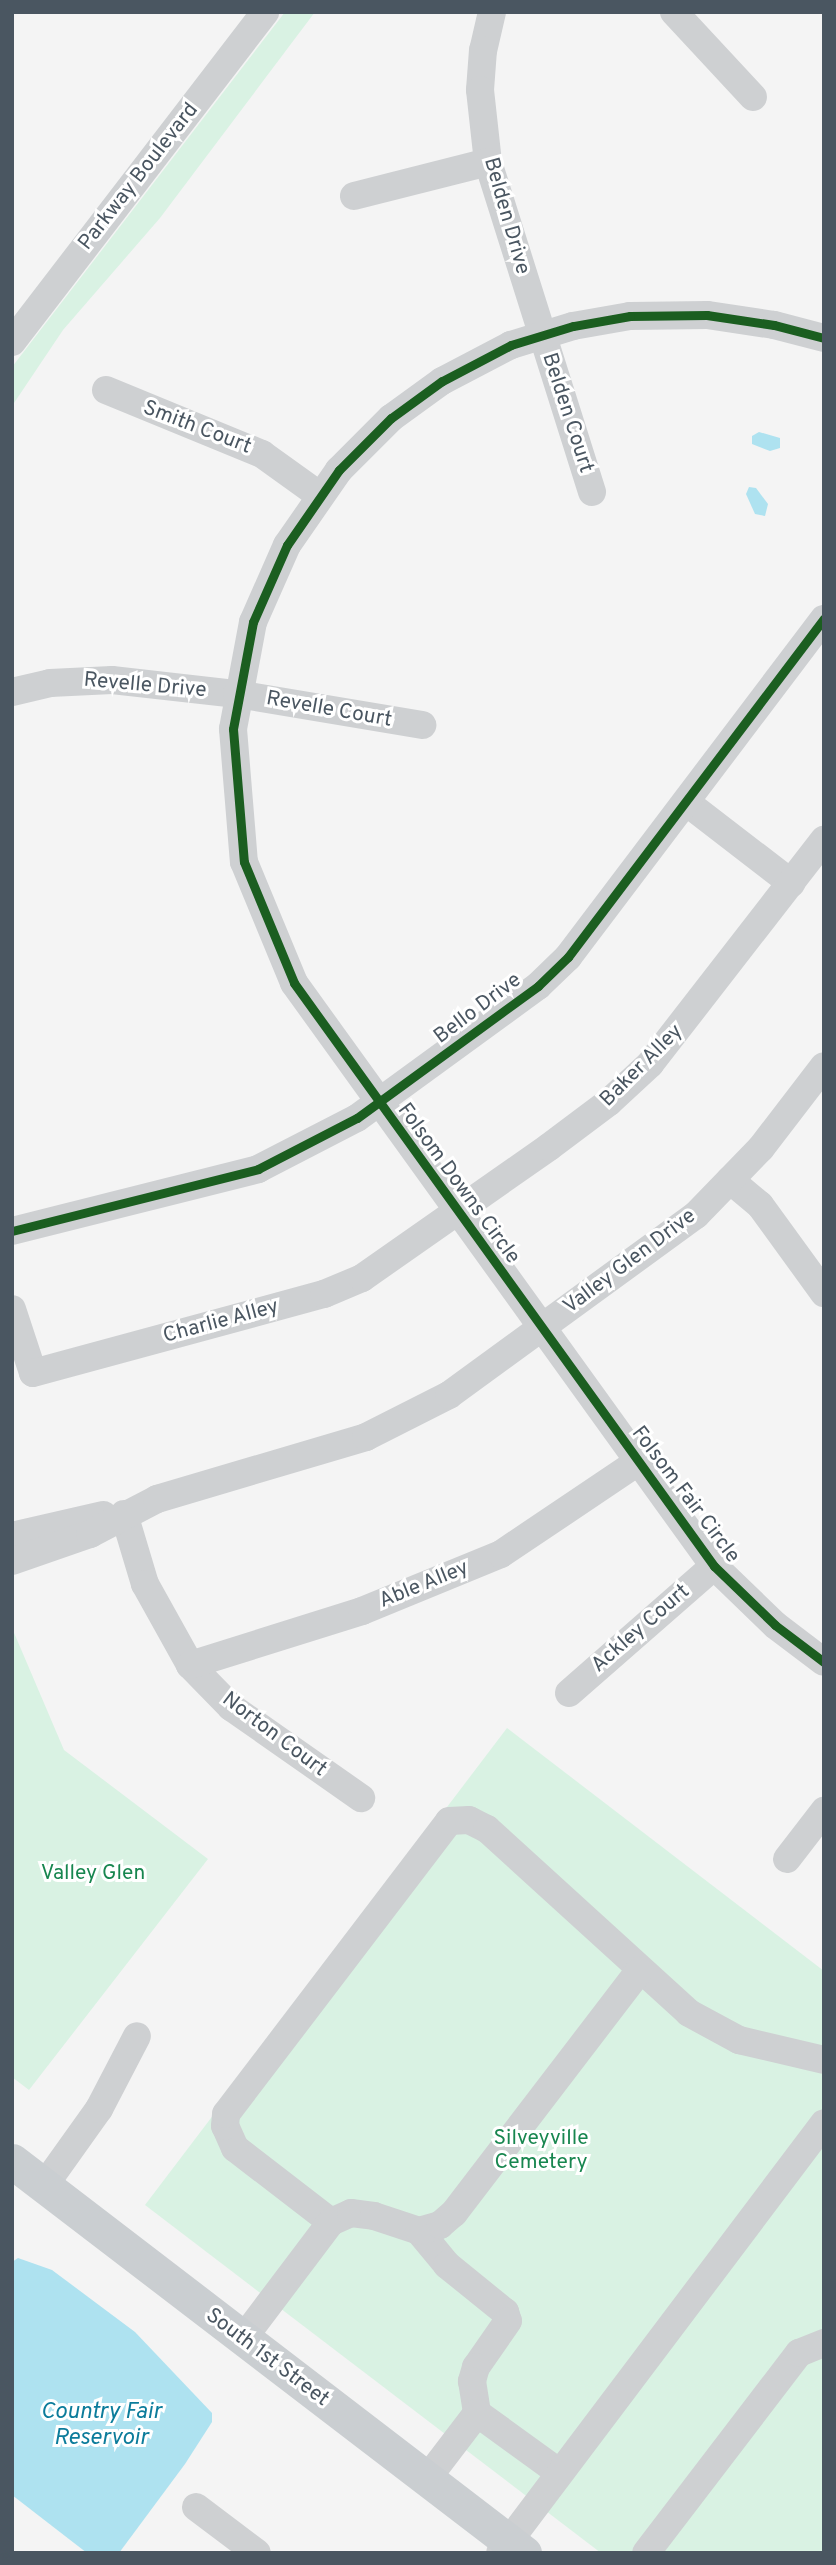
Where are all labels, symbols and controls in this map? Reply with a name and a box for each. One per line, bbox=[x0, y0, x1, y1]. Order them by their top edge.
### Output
street label: Parkway Boulevard bbox=[74, 98, 204, 256]
street label: Belden Drive bbox=[477, 155, 535, 277]
street label: Belden Court bbox=[536, 350, 598, 476]
street label: Smith Court bbox=[139, 396, 255, 460]
street label: Revelle Drive bbox=[83, 668, 207, 704]
street label: Revelle Court bbox=[264, 687, 394, 733]
street label: Bello Drive bbox=[429, 968, 527, 1050]
street label: Baker Alley bbox=[595, 1019, 689, 1113]
street label: Folsom Downs Circle bbox=[391, 1099, 525, 1269]
street label: Valley Glen Drive bbox=[559, 1204, 701, 1320]
street label: Charlie Alley bbox=[160, 1294, 282, 1350]
street label: Folsom Fair Circle bbox=[625, 1422, 745, 1568]
street label: Able Alley bbox=[375, 1556, 473, 1614]
street label: Ackley Court bbox=[587, 1579, 695, 1679]
street label: Norton Court bbox=[217, 1687, 331, 1783]
park label: Valley Glen bbox=[41, 1861, 145, 1887]
park label: Silveyville Cemetery bbox=[493, 2126, 589, 2176]
street label: South 1st Street bbox=[200, 2303, 334, 2413]
water label: Country Fair Reservoir bbox=[41, 2399, 161, 2453]

